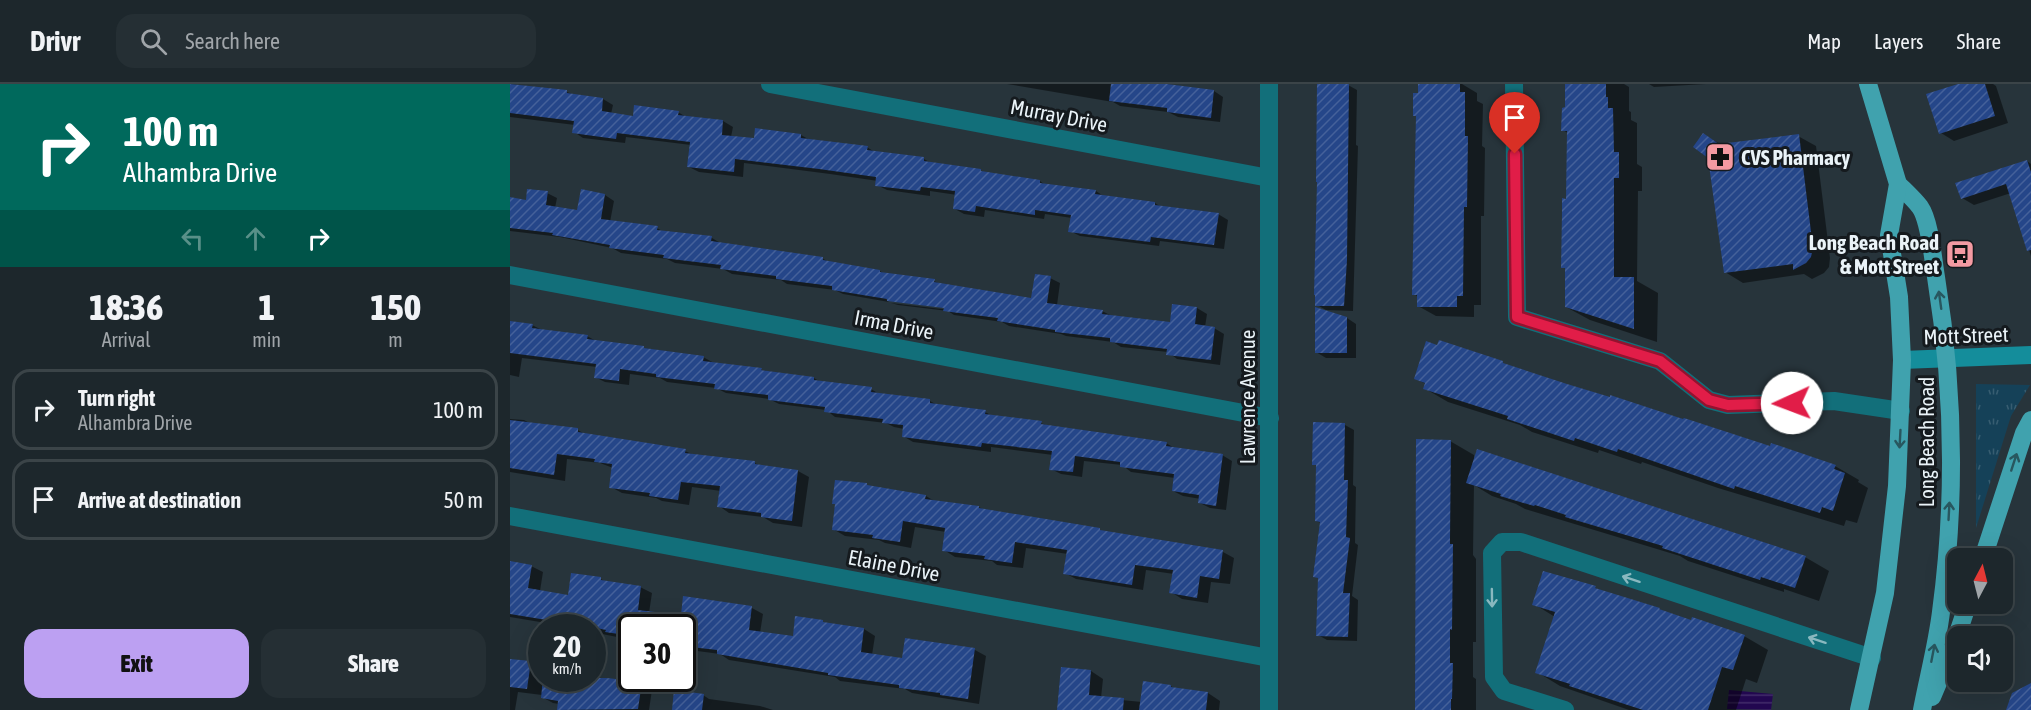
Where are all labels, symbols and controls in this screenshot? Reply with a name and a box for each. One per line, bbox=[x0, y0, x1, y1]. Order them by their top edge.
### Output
search box bbox=[116, 14, 536, 68]
text: Drivr bbox=[30, 25, 80, 57]
icon: search bbox=[137, 25, 170, 58]
text: Search here bbox=[185, 28, 280, 54]
text: Map bbox=[1807, 29, 1841, 53]
text: Layers bbox=[1874, 29, 1924, 53]
text: Share bbox=[1957, 29, 2001, 53]
pin bbox=[1489, 92, 1540, 154]
street label: Murray Drive bbox=[1008, 94, 1110, 136]
icon: arrive bbox=[1498, 101, 1531, 134]
text: 100 m bbox=[123, 107, 218, 155]
icon: right bbox=[24, 108, 102, 186]
pharmacy icon: CVS Pharmacy bbox=[1704, 141, 1736, 173]
place label: CVS Pharmacy bbox=[1741, 145, 1851, 169]
text: Alhambra Drive bbox=[123, 157, 277, 188]
icon: left bbox=[176, 222, 209, 255]
icon: ahead bbox=[239, 222, 272, 255]
icon: right bbox=[302, 222, 335, 255]
place label: Long Beach Road & Mott Street bbox=[1809, 230, 1939, 278]
bus stop icon: Long Beach Road & Mott Street bbox=[1944, 238, 1976, 270]
text: 18:36 bbox=[89, 286, 163, 328]
text: 1 bbox=[258, 286, 275, 328]
text: 150 bbox=[370, 286, 421, 328]
one-way arrow bbox=[1934, 291, 1945, 311]
street label: Irma Drive bbox=[852, 305, 936, 343]
street label: Mott Street bbox=[1923, 322, 2009, 348]
text: Arrival bbox=[102, 328, 151, 351]
text: min bbox=[252, 328, 281, 351]
text: m bbox=[388, 328, 403, 351]
street label: Lawrence Avenue bbox=[1235, 330, 1259, 464]
position arrow bbox=[1760, 371, 1824, 435]
street label: Long Beach Road bbox=[1914, 377, 1938, 507]
text: Turn right bbox=[78, 385, 155, 411]
icon: right bbox=[27, 393, 60, 426]
text: 100 m bbox=[433, 397, 483, 423]
text: Alhambra Drive bbox=[78, 411, 192, 434]
one-way arrow bbox=[1894, 429, 1905, 449]
one-way arrow bbox=[2010, 453, 2021, 472]
icon: arrive bbox=[27, 483, 60, 516]
text: Arrive at destination bbox=[78, 487, 241, 513]
text: 50 m bbox=[443, 487, 483, 513]
one-way arrow bbox=[1944, 502, 1955, 522]
street label: Elaine Drive bbox=[846, 544, 942, 586]
north arrow bbox=[1947, 548, 2013, 614]
map controls bbox=[1947, 548, 2013, 692]
one-way arrow bbox=[1622, 572, 1641, 583]
one-way arrow bbox=[1487, 587, 1498, 607]
speed limit sign: 30 bbox=[618, 614, 696, 692]
button: sound bbox=[1947, 626, 2013, 692]
button: Exit bbox=[24, 629, 249, 698]
button: Share bbox=[261, 629, 486, 698]
text: 20 bbox=[553, 629, 581, 663]
one-way arrow bbox=[1808, 633, 1827, 644]
one-way arrow bbox=[1928, 643, 1939, 663]
text: km/h bbox=[552, 660, 582, 677]

